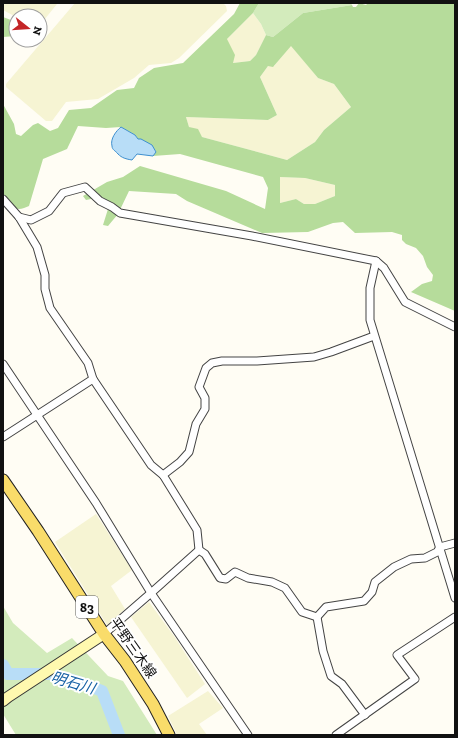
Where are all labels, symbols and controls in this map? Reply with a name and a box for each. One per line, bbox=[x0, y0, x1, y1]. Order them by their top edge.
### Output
north arrow bbox=[8, 8, 48, 48]
text: N bbox=[29, 25, 45, 37]
road number: 83 bbox=[76, 596, 98, 618]
street label: 平野三木線 bbox=[106, 614, 160, 682]
water label: 明石川 bbox=[49, 668, 99, 698]

